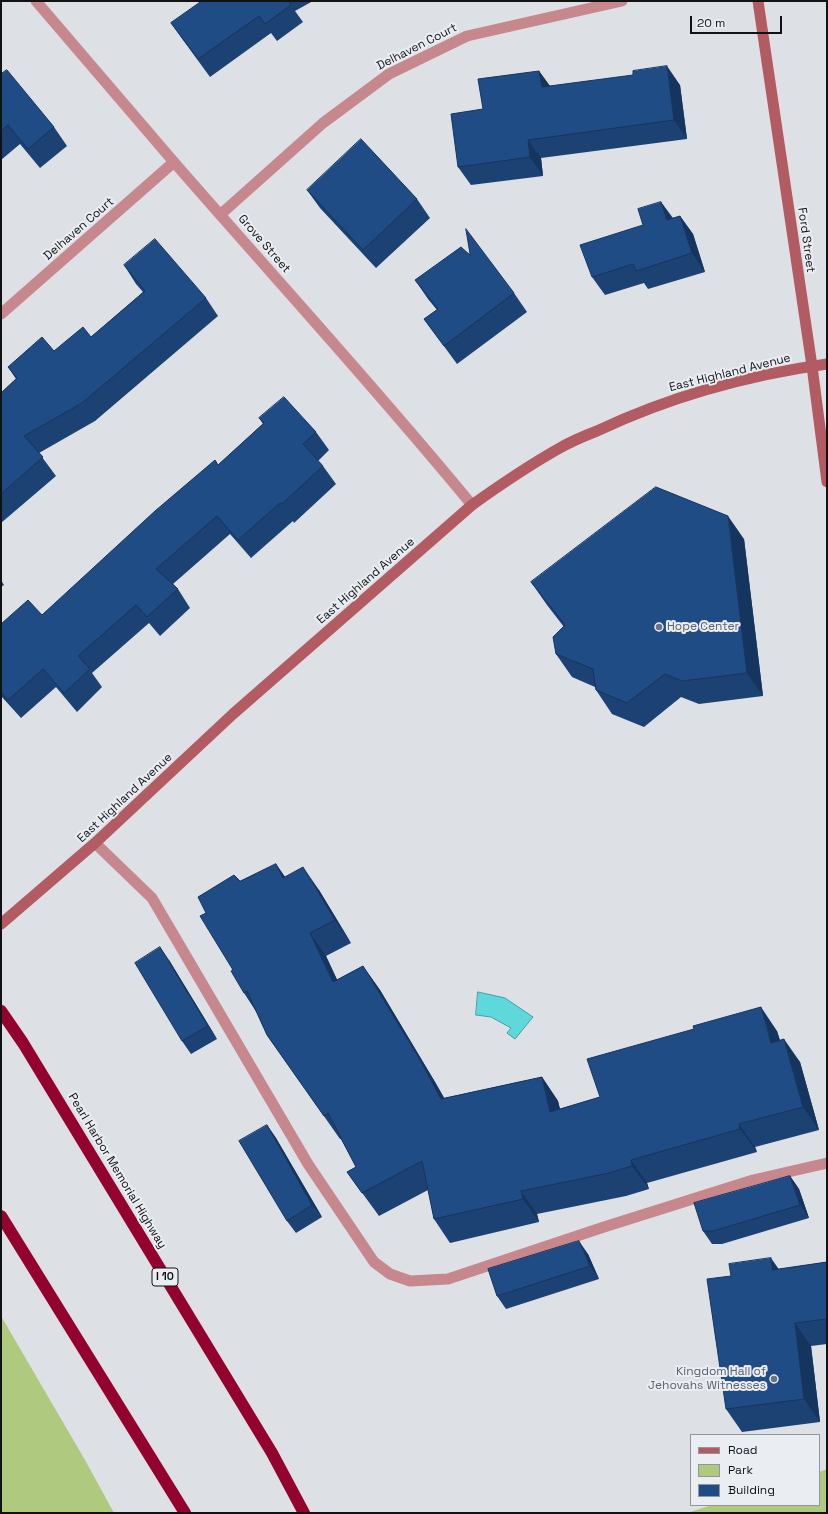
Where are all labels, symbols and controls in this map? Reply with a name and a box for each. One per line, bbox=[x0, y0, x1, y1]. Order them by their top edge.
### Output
scale bar bbox=[692, 8, 784, 34]
text: 20 m bbox=[697, 15, 725, 31]
street label: Delhaven Court bbox=[374, 21, 460, 73]
street label: Delhaven Court bbox=[41, 195, 117, 263]
street label: Ford Street bbox=[794, 207, 818, 273]
street label: Grove Street bbox=[235, 212, 293, 276]
street label: East Highland Avenue bbox=[668, 351, 792, 395]
street label: East Highland Avenue bbox=[314, 535, 418, 627]
place label: Hope Center bbox=[667, 620, 739, 634]
marker: Hope Center bbox=[654, 622, 664, 632]
street label: East Highland Avenue bbox=[75, 750, 175, 846]
street label: Pearl Harbor Memorial Highway bbox=[65, 1091, 169, 1251]
road number: I 10 bbox=[152, 1268, 178, 1286]
place label: Kingdom Hall of Jehovahs Witnesses bbox=[648, 1365, 766, 1393]
marker: Kingdom Hall of Jehovahs Witnesses bbox=[769, 1374, 779, 1384]
legend bbox=[690, 1434, 820, 1506]
text: Road bbox=[728, 1442, 757, 1458]
text: Park bbox=[728, 1462, 753, 1478]
text: Building bbox=[728, 1482, 775, 1498]

